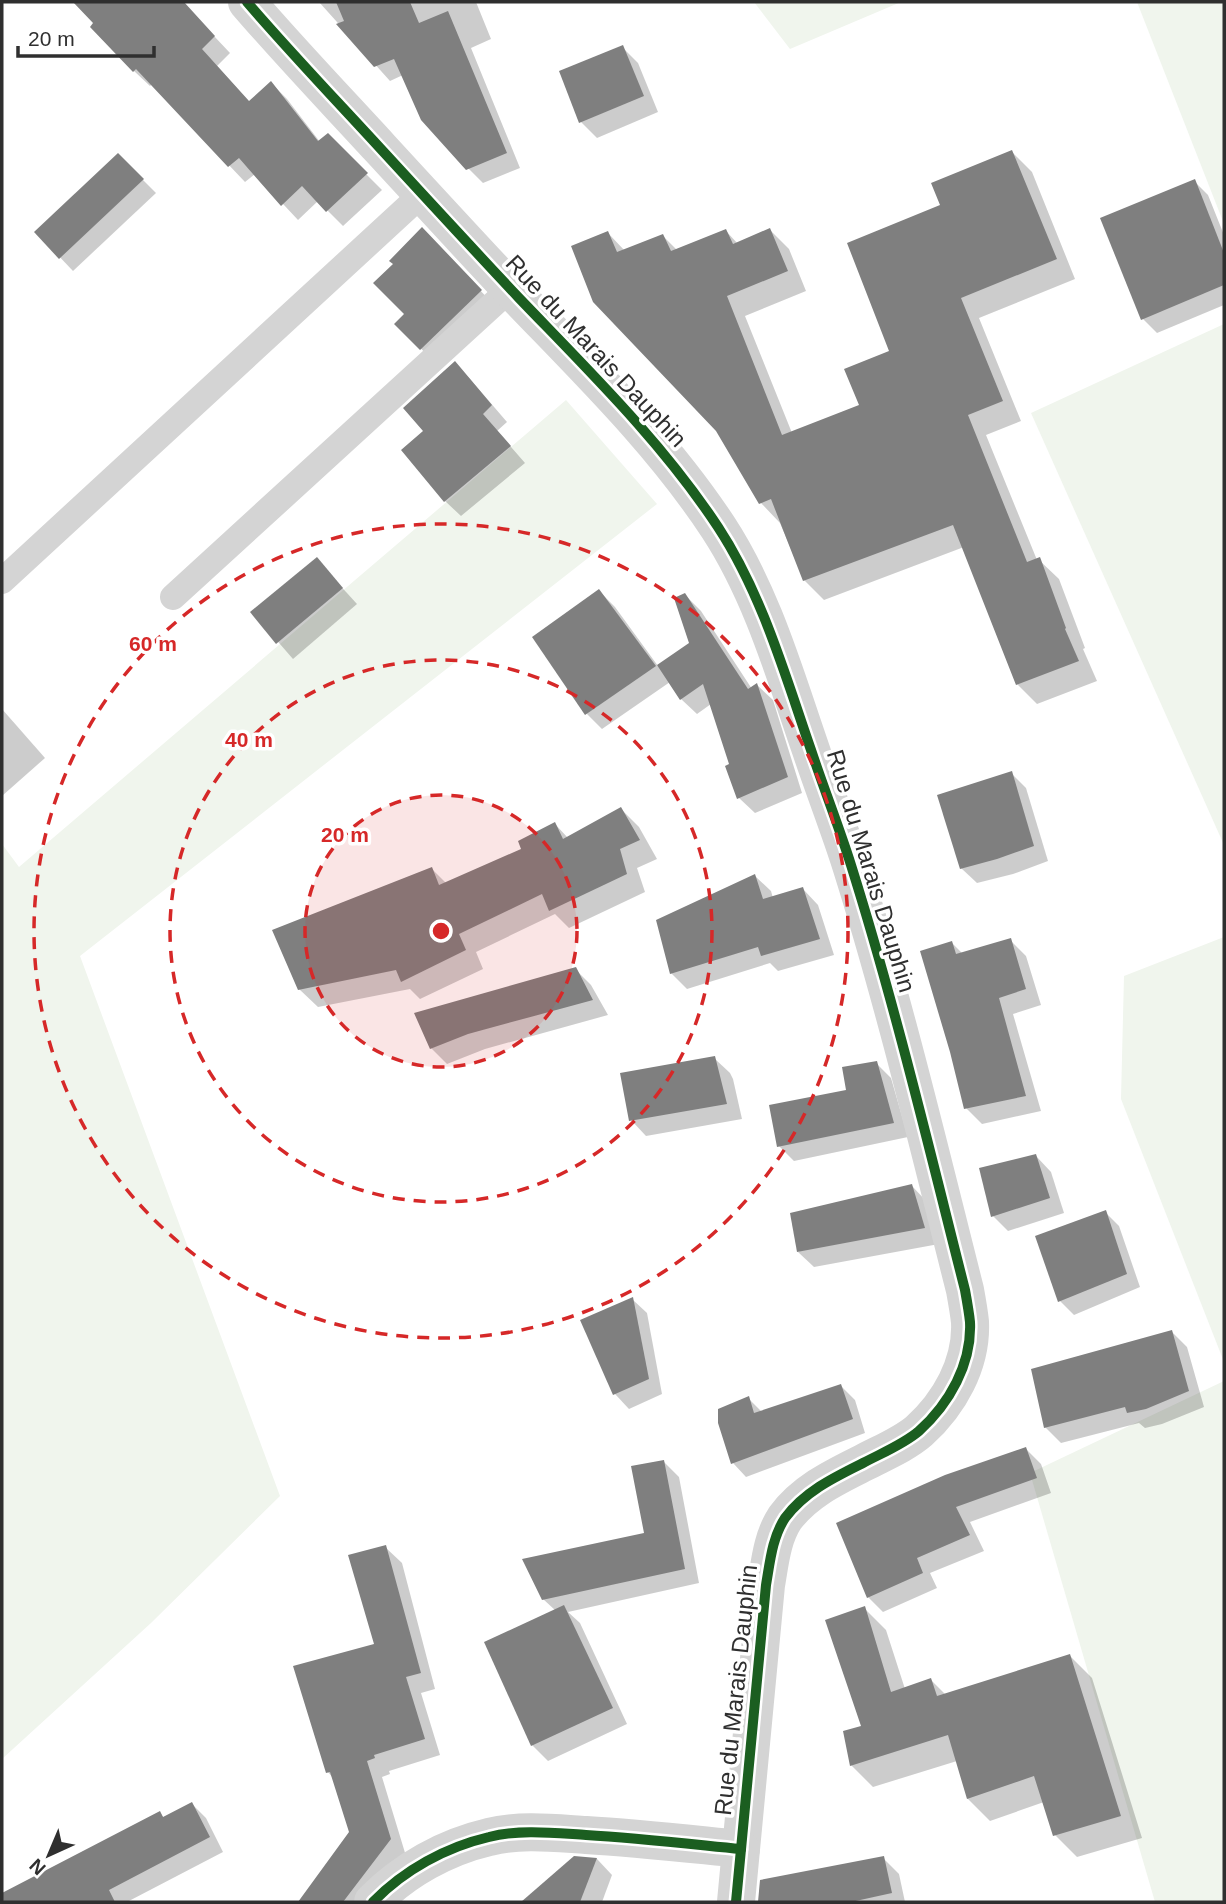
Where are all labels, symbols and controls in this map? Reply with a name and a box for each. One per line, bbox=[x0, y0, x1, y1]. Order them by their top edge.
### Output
scale bar bbox=[18, 14, 154, 58]
text: 20 m bbox=[28, 27, 75, 50]
street label: Rue du Marais Dauphin bbox=[501, 249, 692, 452]
text: 60 m bbox=[129, 632, 177, 655]
text: 40 m bbox=[225, 728, 273, 751]
street label: Rue du Marais Dauphin bbox=[822, 746, 921, 995]
text: 20 m bbox=[321, 823, 369, 846]
centre of rings bbox=[429, 919, 453, 943]
street label: Rue du Marais Dauphin bbox=[709, 1563, 762, 1817]
north arrow bbox=[14, 1820, 84, 1890]
text: N bbox=[25, 1855, 50, 1879]

